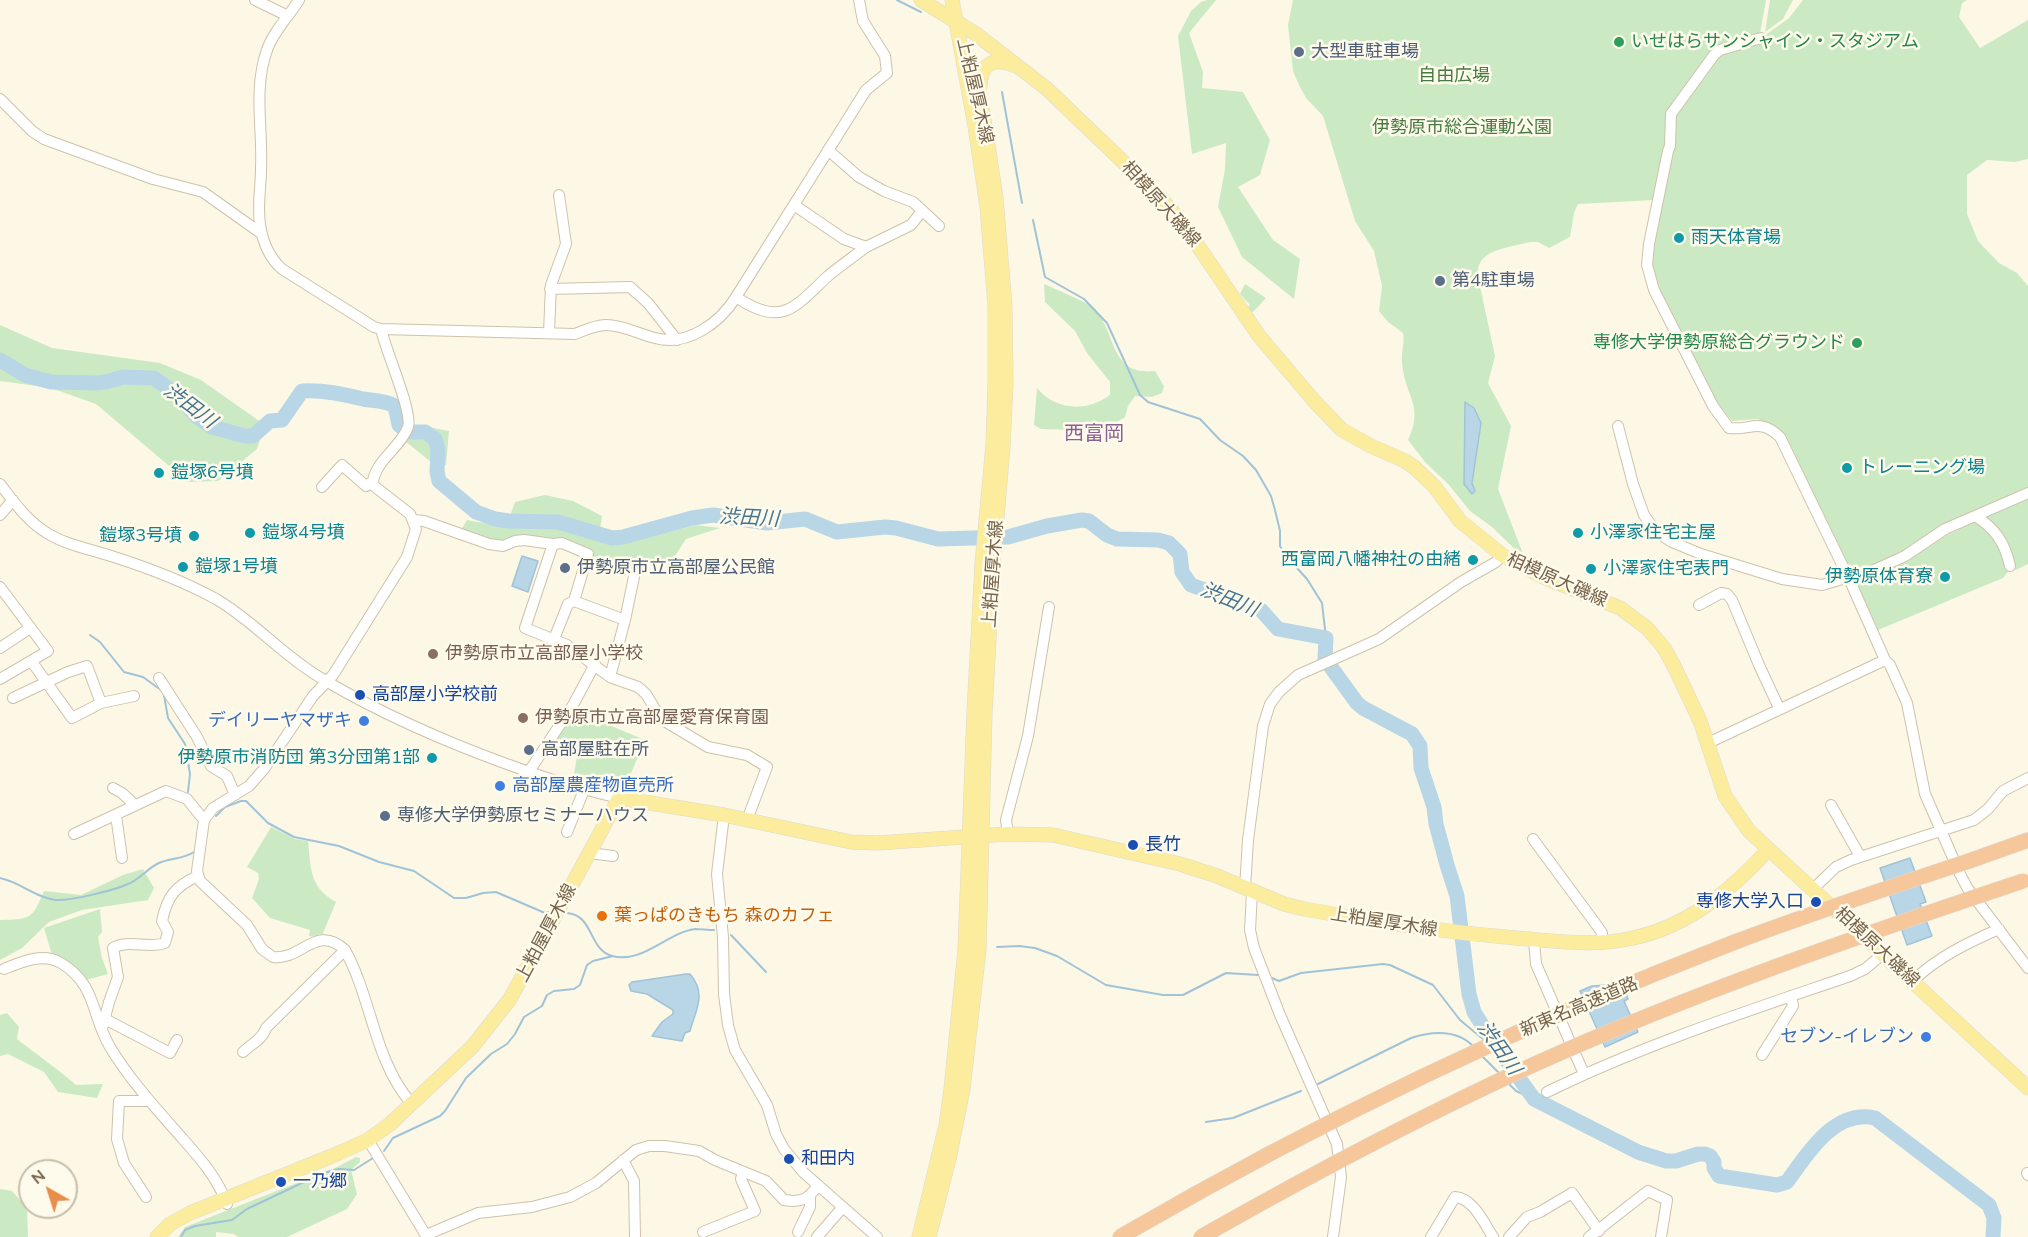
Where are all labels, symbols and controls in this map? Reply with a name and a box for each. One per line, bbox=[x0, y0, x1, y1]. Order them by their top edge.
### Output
place label: いせはらサンシャイン・スタジアム bbox=[1631, 31, 1919, 53]
marker: いせはらサンシャイン・スタジアム bbox=[1612, 35, 1626, 49]
street label: 上粕屋厚木線 bbox=[952, 36, 998, 146]
place label: 大型車駐車場 bbox=[1311, 41, 1419, 63]
marker: 大型車駐車場 bbox=[1292, 45, 1306, 59]
park label: 自由広場 bbox=[1418, 65, 1490, 87]
park label: 伊勢原市総合運動公園 bbox=[1372, 117, 1552, 139]
street label: 相模原大磯線 bbox=[1117, 157, 1205, 251]
place label: 雨天体育場 bbox=[1691, 227, 1781, 249]
marker: 雨天体育場 bbox=[1672, 231, 1686, 245]
place label: 第4駐車場 bbox=[1452, 270, 1535, 292]
marker: 第4駐車場 bbox=[1433, 274, 1447, 288]
place label: 専修大学伊勢原総合グラウンド bbox=[1593, 332, 1845, 354]
marker: 専修大学伊勢原総合グラウンド bbox=[1850, 336, 1864, 350]
water label: 渋田川 bbox=[159, 378, 221, 434]
district label: 西富岡 bbox=[1064, 422, 1124, 446]
place label: トレーニング場 bbox=[1859, 457, 1985, 479]
marker: トレーニング場 bbox=[1840, 461, 1854, 475]
place label: 鎧塚6号墳 bbox=[171, 462, 254, 484]
marker: 鎧塚6号墳 bbox=[152, 466, 166, 480]
water label: 渋田川 bbox=[718, 504, 780, 532]
street label: 上粕屋厚木線 bbox=[978, 519, 1008, 629]
place label: 鎧塚4号墳 bbox=[262, 522, 345, 544]
place label: 小澤家住宅主屋 bbox=[1590, 522, 1716, 544]
place label: 鎧塚3号墳 bbox=[99, 525, 182, 547]
marker: 鎧塚4号墳 bbox=[243, 526, 257, 540]
marker: 小澤家住宅主屋 bbox=[1571, 526, 1585, 540]
marker: 鎧塚3号墳 bbox=[187, 529, 201, 543]
street label: 相模原大磯線 bbox=[1503, 548, 1611, 612]
place label: 西富岡八幡神社の由緒 bbox=[1281, 549, 1461, 571]
marker: 西富岡八幡神社の由緒 bbox=[1466, 553, 1480, 567]
place label: 鎧塚1号墳 bbox=[195, 556, 278, 578]
place label: 伊勢原市立高部屋公民館 bbox=[577, 557, 775, 579]
place label: 小澤家住宅表門 bbox=[1603, 558, 1729, 580]
marker: 鎧塚1号墳 bbox=[176, 560, 190, 574]
marker: 伊勢原市立高部屋公民館 bbox=[558, 561, 572, 575]
marker: 小澤家住宅表門 bbox=[1584, 562, 1598, 576]
place label: 伊勢原体育寮 bbox=[1825, 566, 1933, 588]
marker: 伊勢原体育寮 bbox=[1938, 570, 1952, 584]
water label: 渋田川 bbox=[1197, 578, 1261, 622]
place label: 伊勢原市立高部屋小学校 bbox=[445, 643, 643, 665]
marker: 伊勢原市立高部屋小学校 bbox=[426, 647, 440, 661]
place label: 高部屋小学校前 bbox=[372, 684, 498, 706]
marker: 高部屋小学校前 bbox=[353, 688, 367, 702]
place label: 伊勢原市立高部屋愛育保育園 bbox=[535, 707, 769, 729]
place label: デイリーヤマザキ bbox=[208, 710, 352, 732]
marker: 伊勢原市立高部屋愛育保育園 bbox=[516, 711, 530, 725]
marker: デイリーヤマザキ bbox=[357, 714, 371, 728]
place label: 高部屋駐在所 bbox=[541, 739, 649, 761]
marker: 高部屋駐在所 bbox=[522, 743, 536, 757]
place label: 伊勢原市消防団 第3分団第1部 bbox=[178, 747, 420, 769]
marker: 伊勢原市消防団 第3分団第1部 bbox=[425, 751, 439, 765]
place label: 高部屋農産物直売所 bbox=[512, 775, 674, 797]
marker: 高部屋農産物直売所 bbox=[493, 779, 507, 793]
place label: 専修大学伊勢原セミナーハウス bbox=[397, 805, 649, 827]
marker: 専修大学伊勢原セミナーハウス bbox=[378, 809, 392, 823]
place label: 長竹 bbox=[1145, 834, 1181, 856]
marker: 長竹 bbox=[1126, 838, 1140, 852]
street label: 上粕屋厚木線 bbox=[511, 880, 581, 986]
place label: 専修大学入口 bbox=[1696, 891, 1804, 913]
marker: 専修大学入口 bbox=[1809, 895, 1823, 909]
street label: 相模原大磯線 bbox=[1830, 902, 1924, 992]
street label: 上粕屋厚木線 bbox=[1329, 903, 1439, 941]
place label: 葉っぱのきもち 森のカフェ bbox=[614, 905, 835, 927]
marker: 葉っぱのきもち 森のカフェ bbox=[595, 909, 609, 923]
street label: 新東名高速道路 bbox=[1517, 972, 1641, 1042]
water label: 渋田川 bbox=[1472, 1017, 1526, 1079]
place label: セブン-イレブン bbox=[1780, 1026, 1914, 1048]
marker: セブン-イレブン bbox=[1919, 1030, 1933, 1044]
place label: 和田内 bbox=[801, 1148, 855, 1170]
marker: 和田内 bbox=[782, 1152, 796, 1166]
north arrow bbox=[18, 1159, 78, 1219]
text: N bbox=[27, 1165, 49, 1188]
place label: 一乃郷 bbox=[293, 1171, 347, 1193]
marker: 一乃郷 bbox=[274, 1175, 288, 1189]

